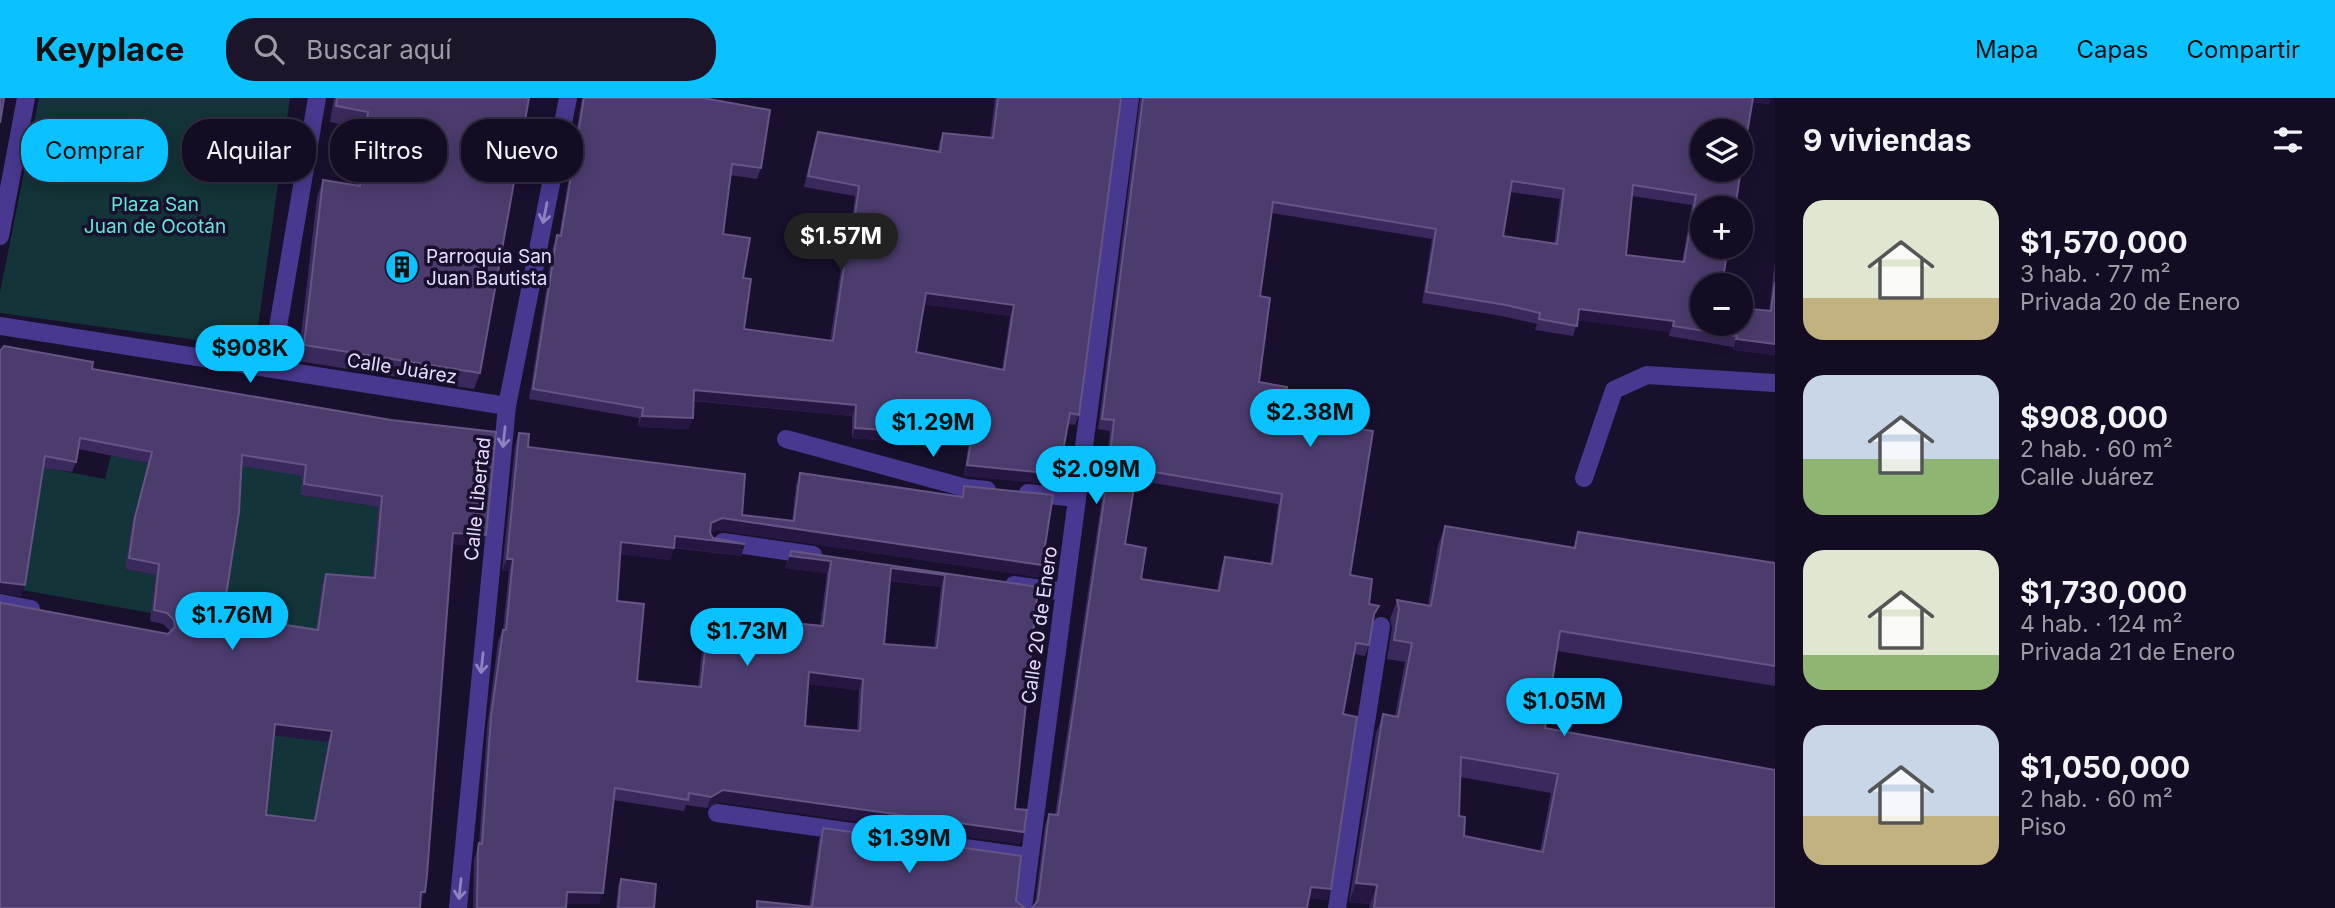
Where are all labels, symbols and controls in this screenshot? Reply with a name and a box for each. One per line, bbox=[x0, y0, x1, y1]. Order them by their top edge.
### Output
search box bbox=[226, 18, 716, 81]
text: Keyplace bbox=[35, 29, 184, 69]
icon: search bbox=[250, 30, 288, 68]
text: Buscar aquí bbox=[306, 34, 451, 65]
text: Mapa bbox=[1975, 35, 2038, 64]
text: Capas bbox=[2076, 35, 2149, 64]
text: Compartir bbox=[2187, 35, 2300, 64]
chip: Comprar bbox=[21, 119, 168, 182]
chip: Alquilar bbox=[182, 119, 316, 182]
chip: Filtros bbox=[330, 119, 447, 182]
chip: Nuevo bbox=[461, 119, 583, 182]
map controls bbox=[1690, 119, 1753, 336]
button: layers bbox=[1690, 119, 1753, 182]
icon: filters bbox=[2269, 121, 2307, 159]
text: 9 viviendas bbox=[1803, 122, 1972, 158]
park label: Plaza San Juan de Ocotán bbox=[84, 193, 226, 238]
button: + bbox=[1690, 196, 1753, 259]
one-way arrow bbox=[538, 201, 552, 224]
pin: $1.57M bbox=[784, 214, 898, 273]
text: $1.57M bbox=[800, 222, 882, 250]
text: $1,570,000 bbox=[2020, 224, 2188, 260]
icon: home bbox=[1859, 228, 1943, 312]
place label: Parroquia San Juan Bautista bbox=[426, 245, 552, 290]
building icon: Parroquia San Juan Bautista bbox=[383, 248, 421, 286]
text: 3 hab. · 77 m² bbox=[2020, 260, 2171, 288]
button: − bbox=[1690, 273, 1753, 336]
text: Privada 20 de Enero bbox=[2020, 288, 2240, 316]
pin: $908K bbox=[201, 326, 299, 385]
text: $908K bbox=[211, 334, 289, 362]
street label: Calle Juárez bbox=[345, 348, 459, 389]
pin: $2.38M bbox=[1253, 390, 1367, 449]
text: $2.38M bbox=[1266, 398, 1354, 426]
text: $908,000 bbox=[2020, 399, 2168, 435]
pin: $1.29M bbox=[876, 400, 990, 459]
icon: home bbox=[1859, 403, 1943, 487]
text: $1.29M bbox=[891, 408, 975, 436]
one-way arrow bbox=[497, 425, 510, 447]
text: 2 hab. · 60 m² bbox=[2020, 435, 2173, 463]
street label: Calle Libertad bbox=[460, 436, 495, 562]
pin: $2.09M bbox=[1039, 446, 1153, 506]
text: $2.09M bbox=[1052, 455, 1140, 483]
text: Calle Juárez bbox=[2020, 463, 2154, 491]
street label: Calle 20 de Enero bbox=[1017, 545, 1062, 705]
text: $1,730,000 bbox=[2020, 574, 2187, 610]
icon: home bbox=[1859, 578, 1943, 662]
pin: $1.76M bbox=[175, 592, 289, 652]
text: $1.76M bbox=[191, 601, 273, 629]
pin: $1.73M bbox=[690, 608, 804, 668]
text: 4 hab. · 124 m² bbox=[2020, 610, 2183, 638]
text: $1.73M bbox=[706, 617, 788, 645]
text: Privada 21 de Enero bbox=[2020, 638, 2235, 666]
one-way arrow bbox=[475, 651, 488, 674]
pin: $1.05M bbox=[1507, 678, 1621, 738]
text: $1.05M bbox=[1522, 687, 1606, 715]
text: $1,050,000 bbox=[2020, 749, 2190, 785]
icon: home bbox=[1859, 753, 1943, 837]
text: 2 hab. · 60 m² bbox=[2020, 785, 2173, 813]
text: Piso bbox=[2020, 813, 2066, 841]
pin: $1.39M bbox=[852, 816, 966, 875]
text: $1.39M bbox=[867, 824, 951, 852]
one-way arrow bbox=[453, 878, 466, 900]

